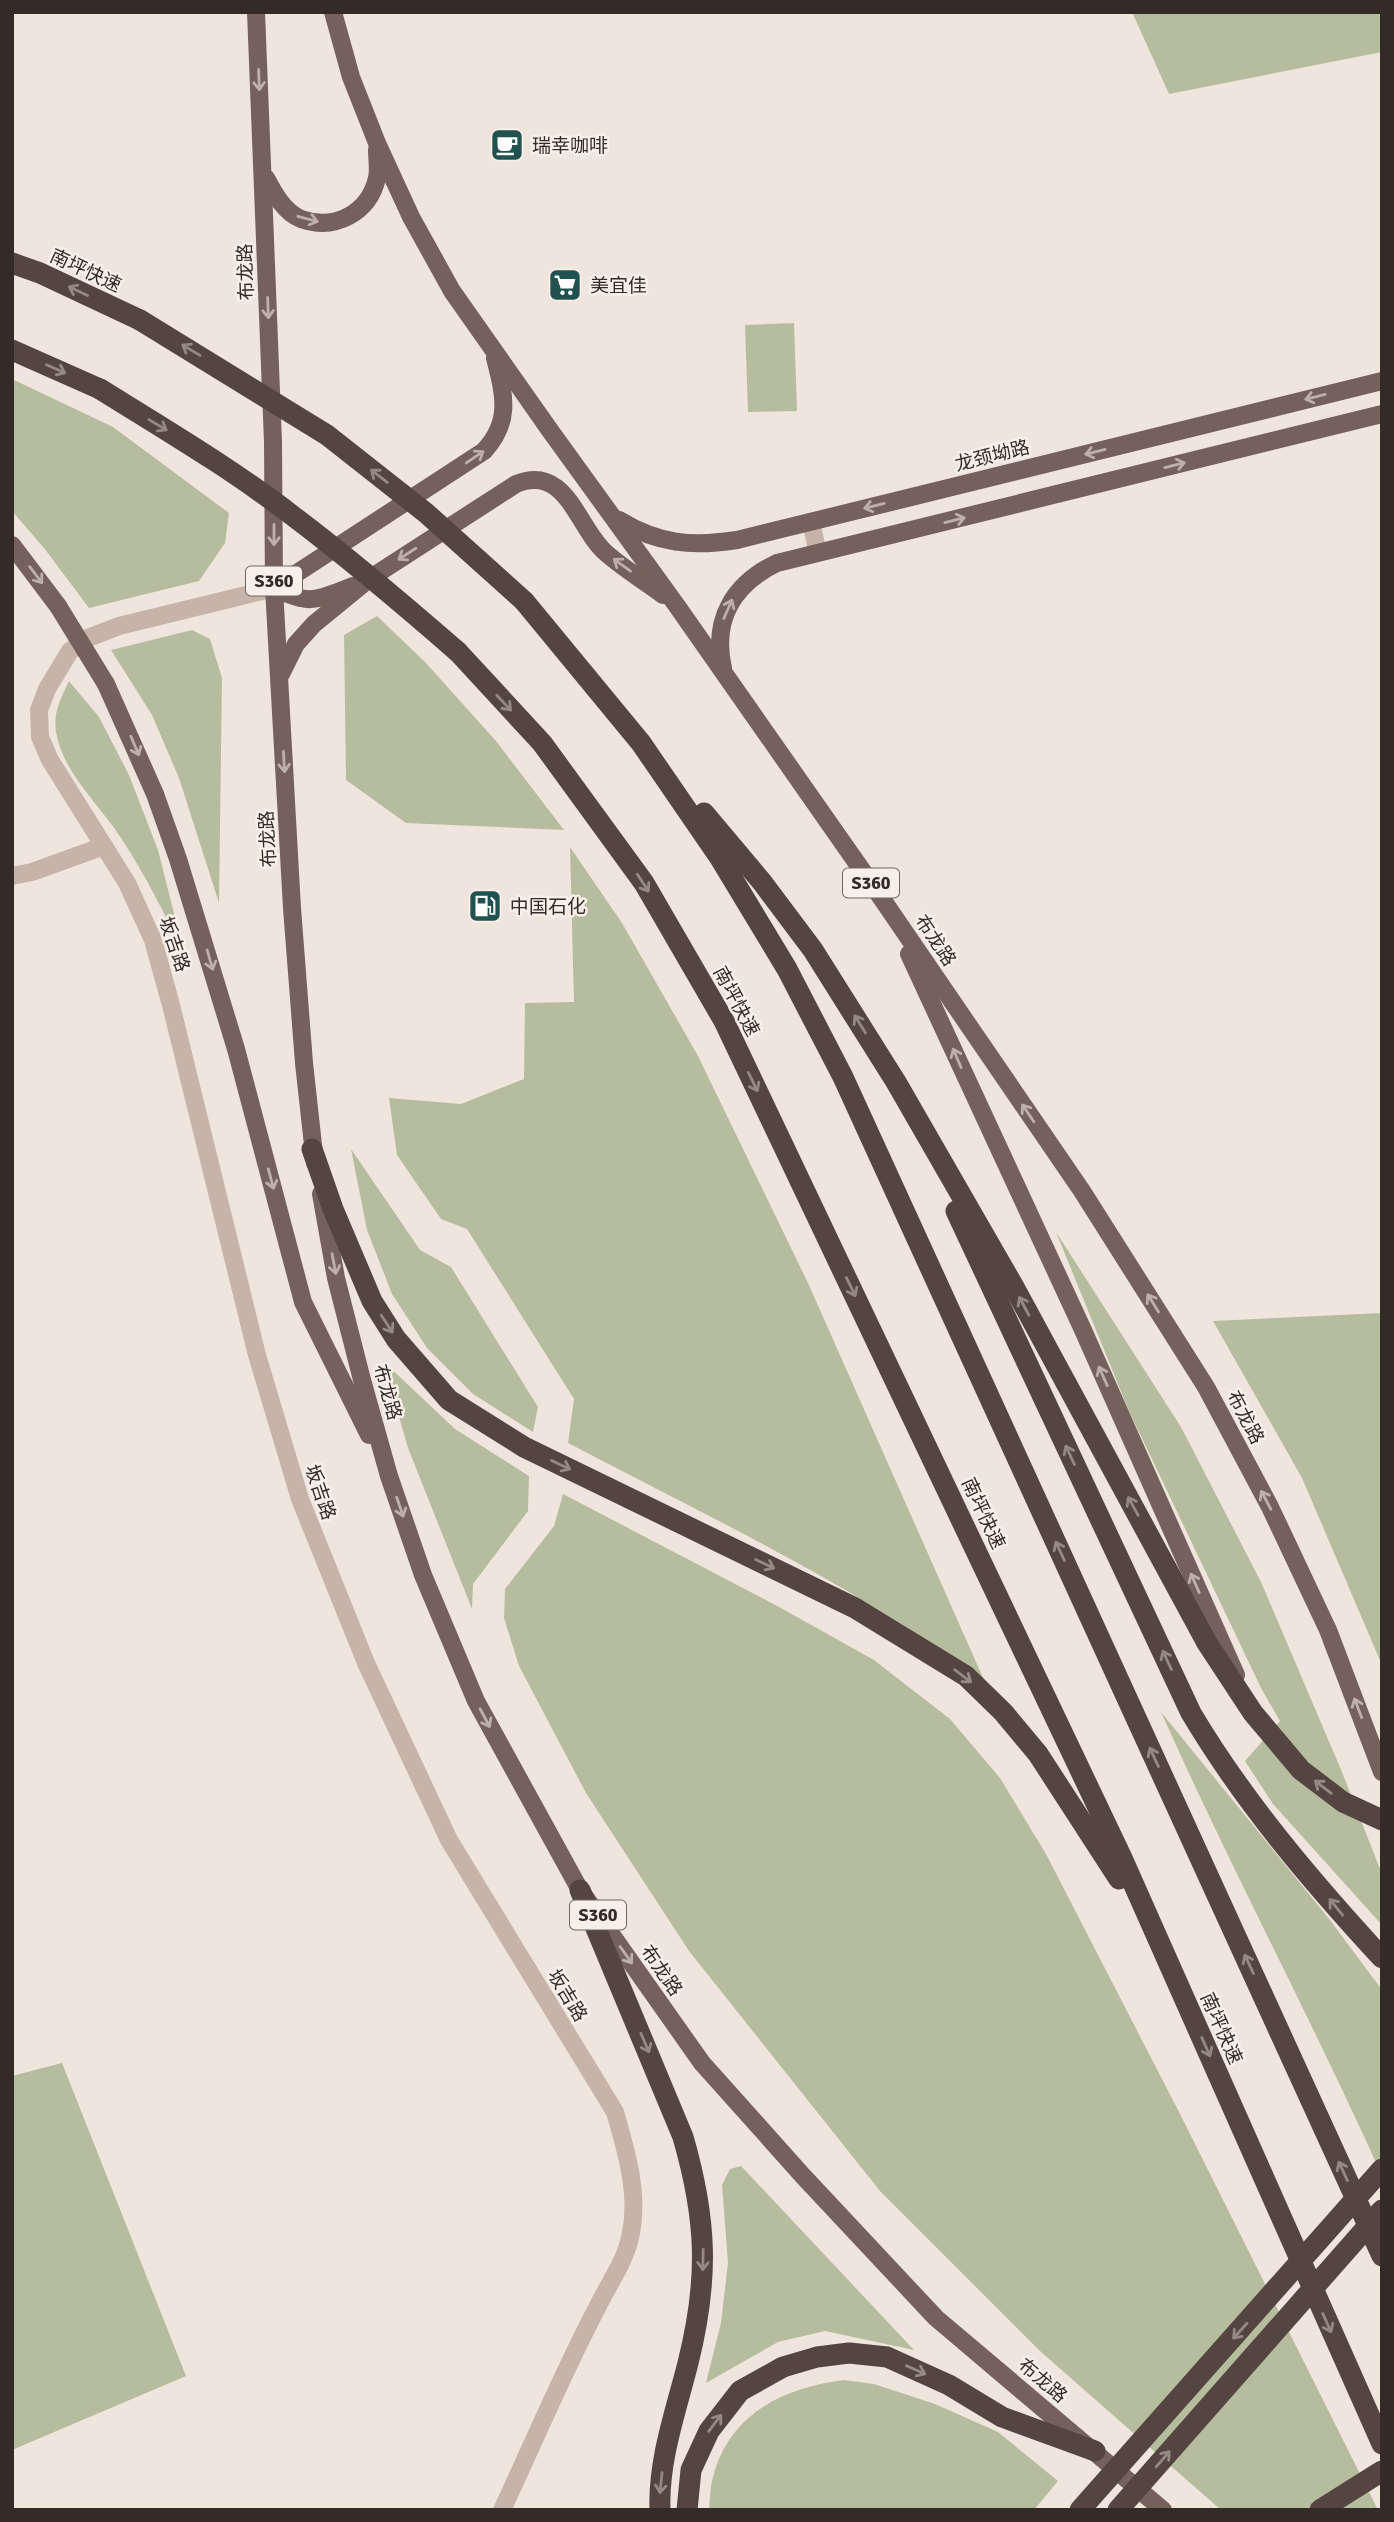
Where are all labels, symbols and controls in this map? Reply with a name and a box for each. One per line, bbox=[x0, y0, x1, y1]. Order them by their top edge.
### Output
one-way arrow bbox=[252, 69, 265, 92]
cafe icon: 瑞幸咖啡 bbox=[488, 126, 526, 164]
place label: 瑞幸咖啡 bbox=[532, 134, 608, 158]
one-way arrow bbox=[296, 213, 318, 226]
street label: 布龙路 bbox=[233, 243, 259, 301]
street label: 南坪快速 bbox=[46, 244, 125, 298]
supermarket icon: 美宜佳 bbox=[546, 266, 584, 304]
place label: 美宜佳 bbox=[590, 274, 647, 298]
one-way arrow bbox=[68, 284, 89, 297]
one-way arrow bbox=[261, 296, 274, 319]
one-way arrow bbox=[181, 343, 201, 357]
one-way arrow bbox=[45, 363, 66, 377]
one-way arrow bbox=[1305, 391, 1327, 404]
one-way arrow bbox=[148, 418, 168, 432]
street label: 龙颈坳路 bbox=[952, 435, 1032, 477]
one-way arrow bbox=[1084, 446, 1107, 459]
one-way arrow bbox=[465, 450, 484, 464]
one-way arrow bbox=[1164, 458, 1186, 471]
one-way arrow bbox=[371, 469, 389, 484]
one-way arrow bbox=[863, 500, 886, 513]
one-way arrow bbox=[943, 512, 966, 526]
one-way arrow bbox=[267, 523, 281, 546]
one-way arrow bbox=[398, 547, 417, 562]
one-way arrow bbox=[613, 558, 632, 572]
one-way arrow bbox=[28, 565, 43, 584]
road number: S360 bbox=[246, 566, 302, 596]
one-way arrow bbox=[722, 599, 735, 620]
one-way arrow bbox=[496, 694, 513, 711]
one-way arrow bbox=[129, 734, 142, 756]
one-way arrow bbox=[277, 751, 290, 774]
street label: 布龙路 bbox=[255, 810, 281, 868]
road number: S360 bbox=[843, 868, 899, 898]
one-way arrow bbox=[636, 872, 650, 892]
fuel station icon: 中国石化 bbox=[466, 887, 504, 925]
place label: 中国石化 bbox=[510, 895, 586, 919]
street label: 布龙路 bbox=[909, 910, 961, 971]
street label: 坂吉路 bbox=[153, 913, 195, 975]
one-way arrow bbox=[205, 949, 218, 971]
street label: 南坪快速 bbox=[708, 962, 765, 1041]
one-way arrow bbox=[852, 1015, 866, 1035]
one-way arrow bbox=[949, 1047, 962, 1069]
one-way arrow bbox=[747, 1071, 760, 1092]
one-way arrow bbox=[1021, 1103, 1035, 1123]
one-way arrow bbox=[265, 1168, 278, 1190]
one-way arrow bbox=[327, 1252, 341, 1275]
one-way arrow bbox=[845, 1276, 859, 1297]
one-way arrow bbox=[1145, 1294, 1160, 1313]
one-way arrow bbox=[1017, 1296, 1030, 1317]
one-way arrow bbox=[379, 1314, 394, 1333]
street label: 布龙路 bbox=[368, 1362, 406, 1423]
one-way arrow bbox=[1096, 1365, 1109, 1387]
street label: 布龙路 bbox=[1221, 1387, 1269, 1448]
one-way arrow bbox=[1063, 1444, 1076, 1466]
one-way arrow bbox=[550, 1458, 571, 1472]
street label: 坂吉路 bbox=[299, 1461, 341, 1523]
street label: 南坪快速 bbox=[956, 1474, 1010, 1553]
one-way arrow bbox=[1259, 1490, 1273, 1511]
one-way arrow bbox=[395, 1496, 407, 1518]
one-way arrow bbox=[1126, 1496, 1140, 1516]
one-way arrow bbox=[1053, 1540, 1066, 1562]
one-way arrow bbox=[754, 1558, 775, 1572]
one-way arrow bbox=[1188, 1573, 1201, 1595]
one-way arrow bbox=[1160, 1650, 1173, 1672]
one-way arrow bbox=[953, 1668, 972, 1683]
one-way arrow bbox=[1350, 1698, 1363, 1720]
one-way arrow bbox=[479, 1707, 492, 1728]
one-way arrow bbox=[1147, 1747, 1160, 1769]
one-way arrow bbox=[1314, 1779, 1332, 1794]
one-way arrow bbox=[1329, 1899, 1344, 1917]
road number: S360 bbox=[570, 1900, 626, 1929]
street label: 布龙路 bbox=[635, 1940, 687, 2001]
one-way arrow bbox=[619, 1945, 633, 1964]
one-way arrow bbox=[1242, 1954, 1255, 1976]
street label: 坂吉路 bbox=[542, 1965, 592, 2026]
street label: 南坪快速 bbox=[1195, 1989, 1248, 2068]
one-way arrow bbox=[639, 2031, 652, 2053]
one-way arrow bbox=[1200, 2036, 1213, 2058]
one-way arrow bbox=[1336, 2161, 1349, 2183]
one-way arrow bbox=[697, 2249, 710, 2272]
one-way arrow bbox=[1321, 2312, 1334, 2333]
one-way arrow bbox=[1232, 2322, 1248, 2340]
street label: 布龙路 bbox=[1013, 2353, 1072, 2408]
one-way arrow bbox=[905, 2364, 926, 2377]
one-way arrow bbox=[708, 2415, 723, 2433]
one-way arrow bbox=[1155, 2450, 1171, 2468]
one-way arrow bbox=[654, 2472, 667, 2494]

